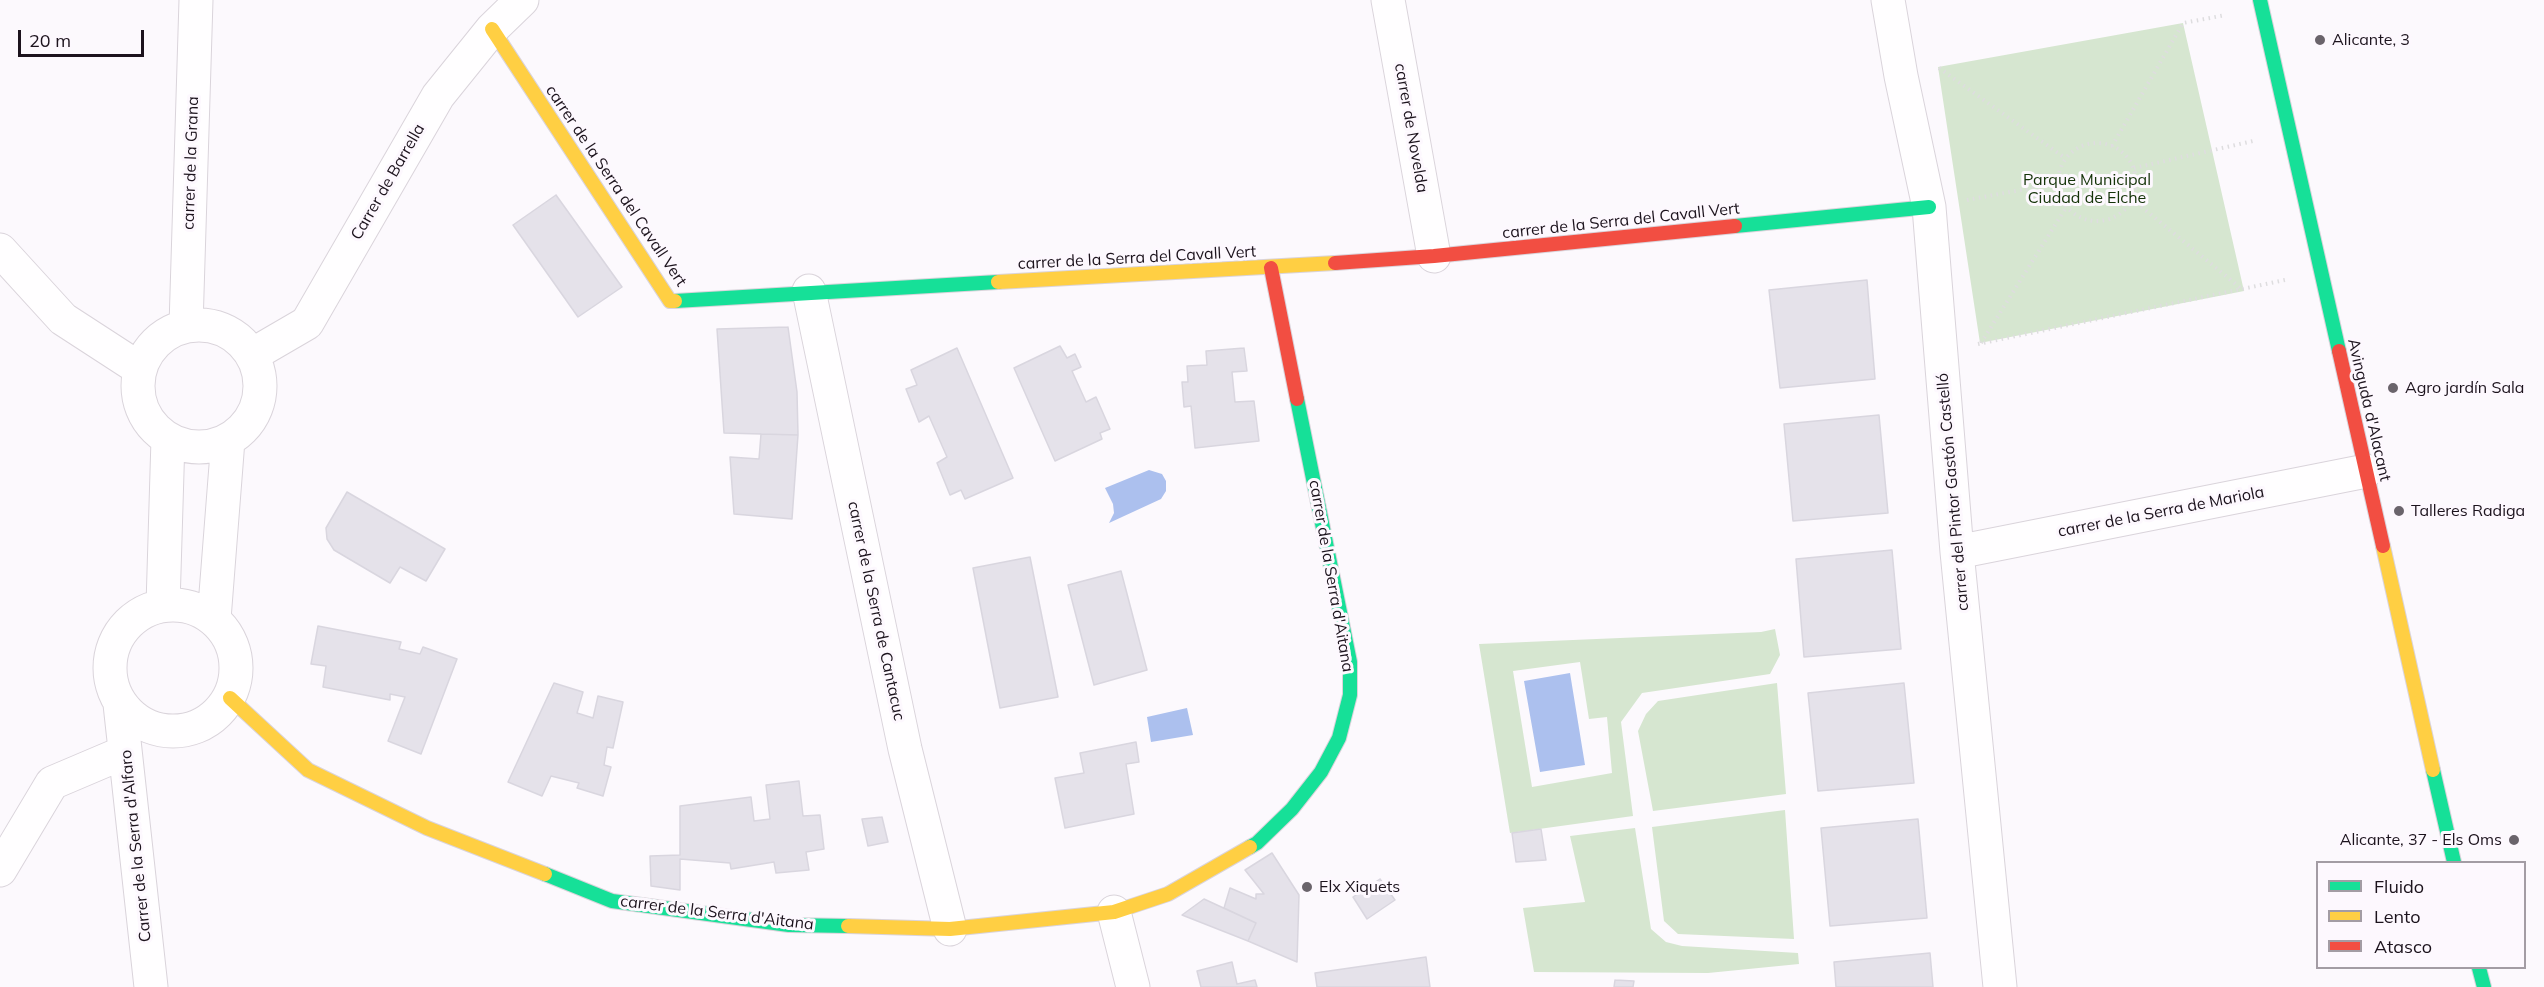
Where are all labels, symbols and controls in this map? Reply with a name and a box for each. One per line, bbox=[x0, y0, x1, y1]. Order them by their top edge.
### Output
scale bar bbox=[21, 18, 147, 56]
text: 20 m bbox=[29, 29, 71, 52]
place label: Alicante, 3 bbox=[2332, 30, 2410, 50]
marker: Alicante, 3 bbox=[2313, 33, 2327, 47]
street label: carrer de Novelda bbox=[1390, 62, 1432, 194]
street label: carrer de la Serra del Cavall Vert bbox=[541, 82, 691, 290]
street label: carrer de la Grana bbox=[179, 96, 203, 230]
street label: Carrer de Barrella bbox=[347, 121, 429, 243]
park label: Parque Municipal Ciudad de Elche bbox=[2023, 170, 2151, 208]
street label: carrer de la Serra del Cavall Vert bbox=[1501, 199, 1741, 243]
street label: carrer de la Serra del Cavall Vert bbox=[1017, 242, 1257, 274]
street label: Avinguda d'Alacant bbox=[2343, 337, 2395, 483]
street label: carrer del Pintor Gastón Castelló bbox=[1933, 372, 1973, 612]
place label: Agro jardín Sala bbox=[2405, 378, 2524, 398]
marker: Agro jardín Sala bbox=[2386, 381, 2400, 395]
street label: carrer de la Serra d'Aitana bbox=[1305, 479, 1357, 673]
street label: carrer de la Serra de Mariola bbox=[2056, 483, 2266, 541]
street label: carrer de la Serra de Cantacuc bbox=[843, 499, 909, 723]
place label: Talleres Radiga bbox=[2411, 501, 2525, 521]
marker: Talleres Radiga bbox=[2392, 504, 2406, 518]
street label: Carrer de la Serra d'Alfaro bbox=[116, 749, 156, 943]
place label: Alicante, 37 - Els Oms bbox=[2340, 830, 2502, 850]
marker: Alicante, 37 - Els Oms bbox=[2507, 833, 2521, 847]
legend bbox=[2316, 861, 2526, 969]
text: Fluido bbox=[2374, 875, 2424, 898]
place label: Elx Xiquets bbox=[1319, 877, 1400, 897]
marker: Elx Xiquets bbox=[1300, 880, 1314, 894]
street label: carrer de la Serra d'Aitana bbox=[619, 892, 815, 934]
text: Lento bbox=[2374, 905, 2421, 928]
text: Atasco bbox=[2374, 935, 2432, 958]

